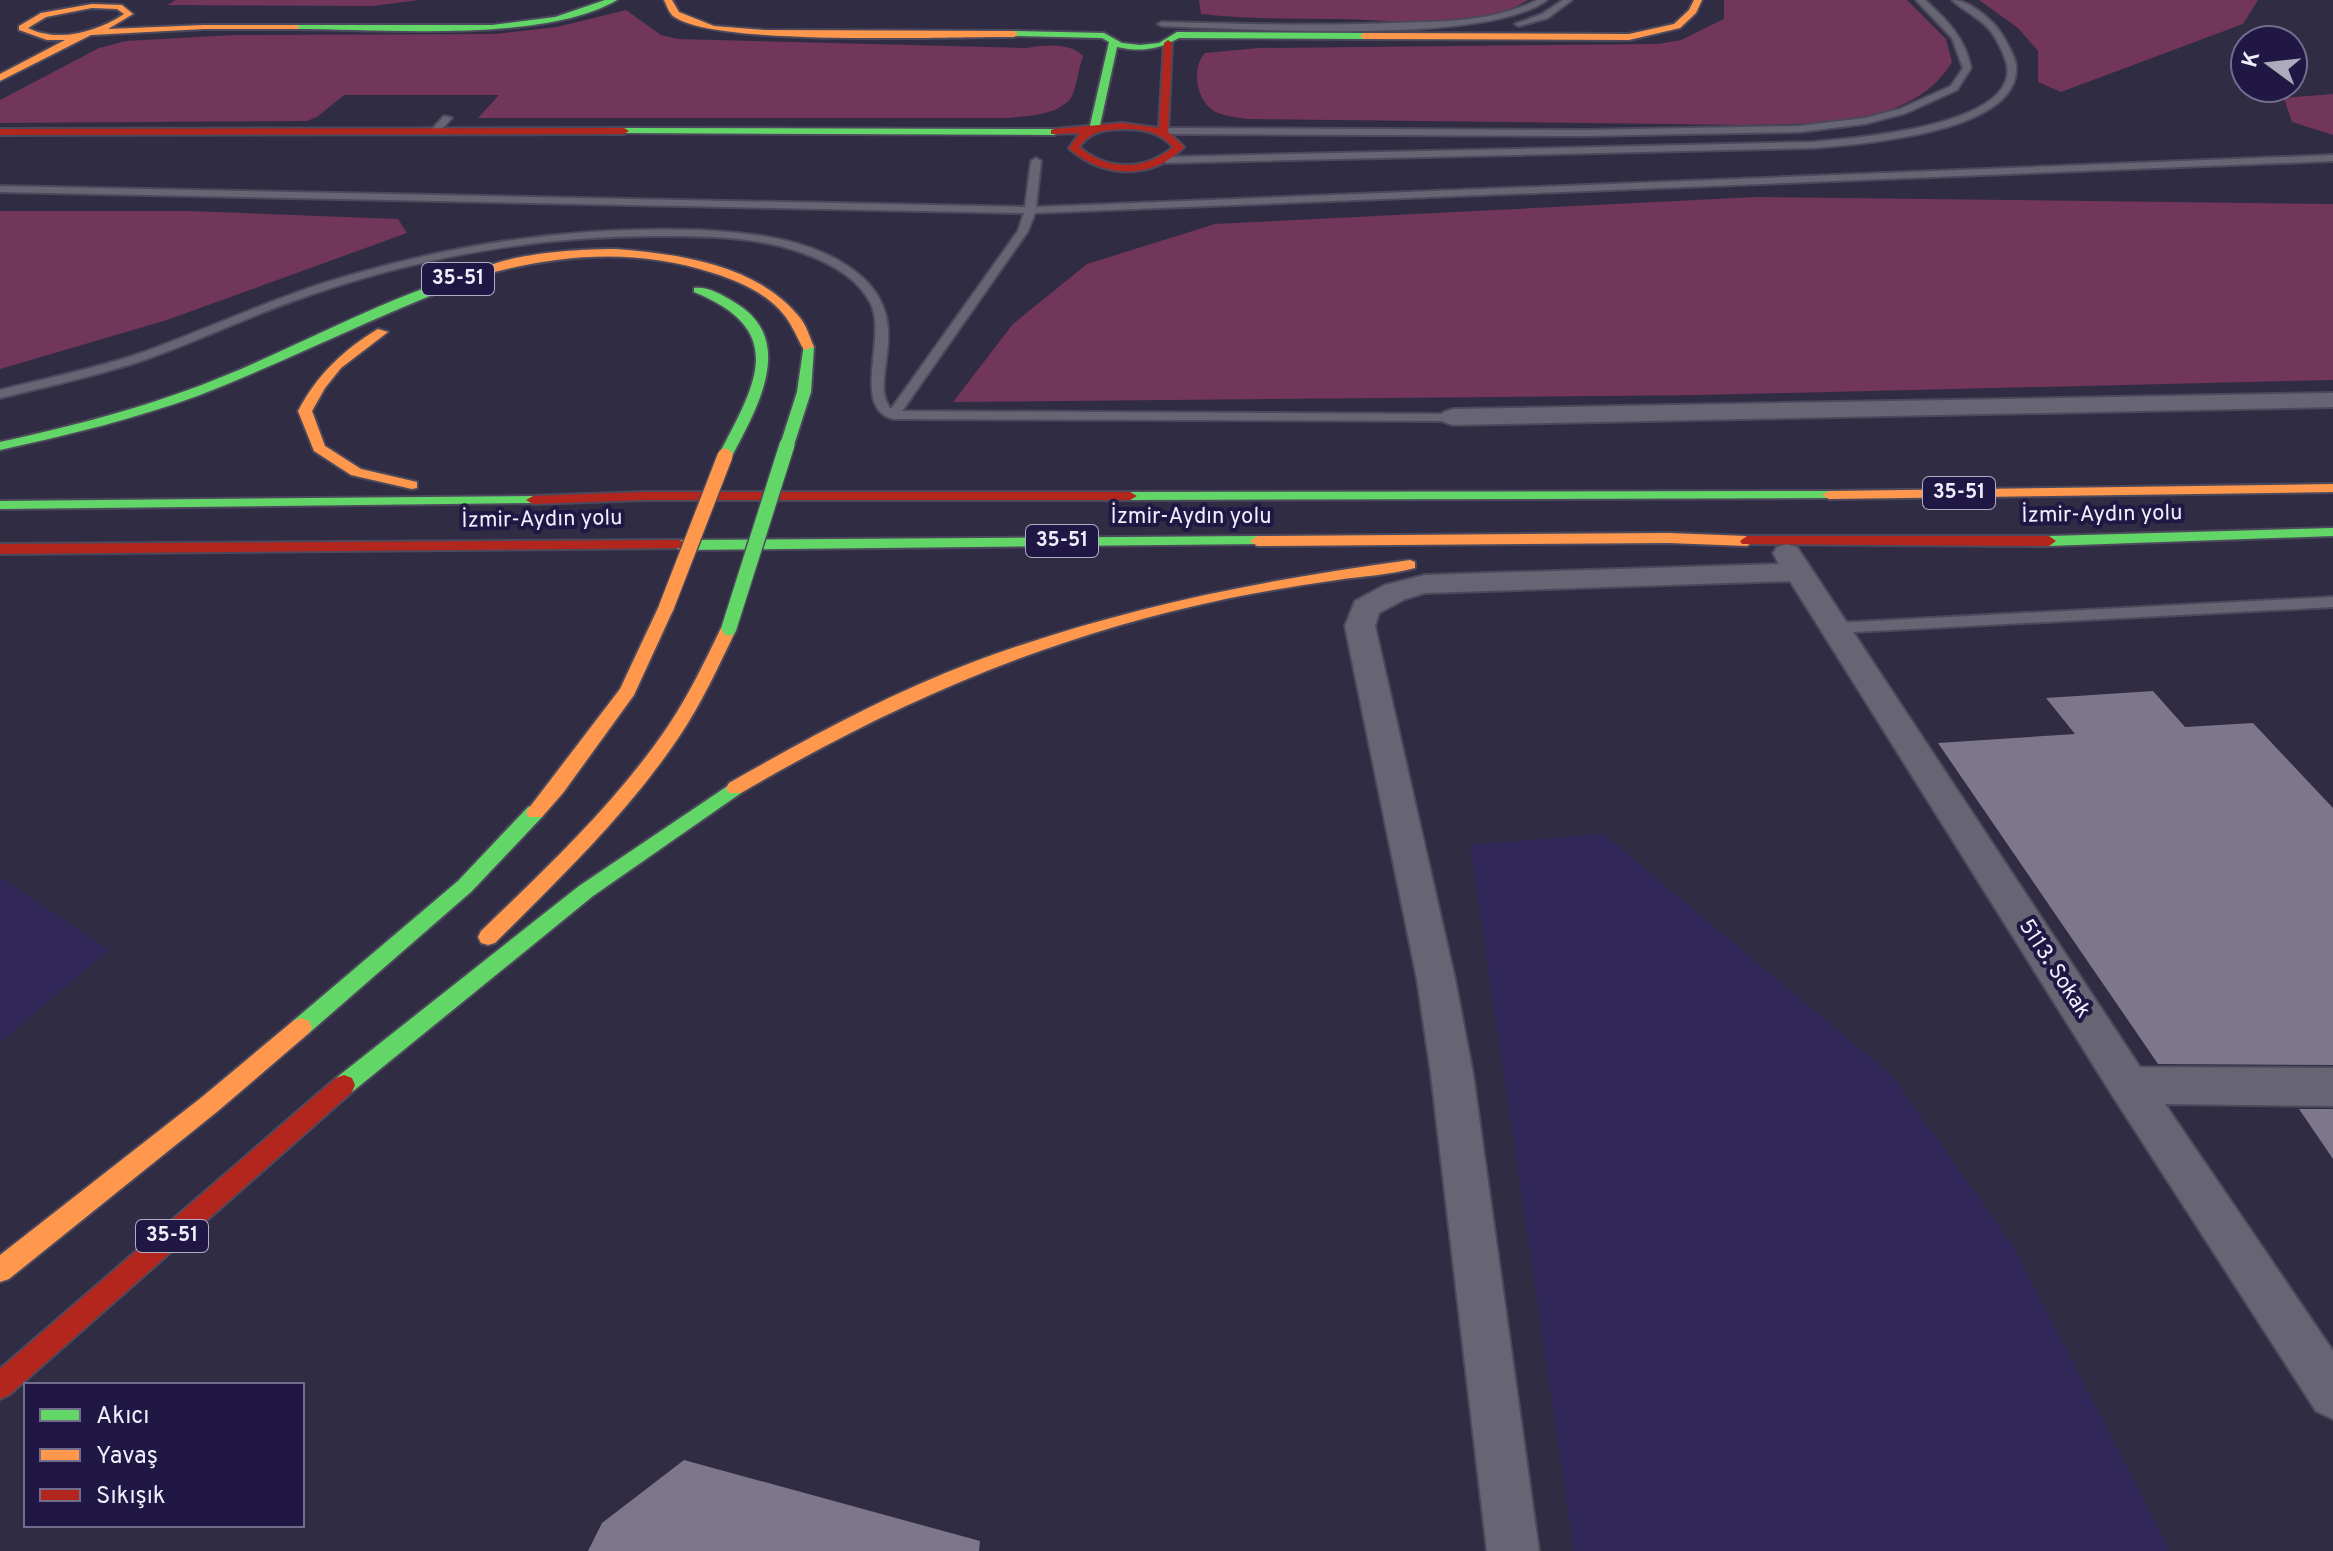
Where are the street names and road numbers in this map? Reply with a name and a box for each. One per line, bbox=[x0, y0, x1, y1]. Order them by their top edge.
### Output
road number: 35-51 bbox=[422, 263, 494, 295]
road number: 35-51 bbox=[1923, 477, 1995, 509]
street label: İzmir-Aydın yolu bbox=[2021, 498, 2183, 530]
street label: İzmir-Aydın yolu bbox=[1110, 502, 1272, 531]
street label: İzmir-Aydın yolu bbox=[461, 503, 623, 535]
road number: 35-51 bbox=[1026, 525, 1098, 557]
street label: 5113. Sokak bbox=[2012, 914, 2096, 1024]
road number: 35-51 bbox=[136, 1220, 208, 1252]

